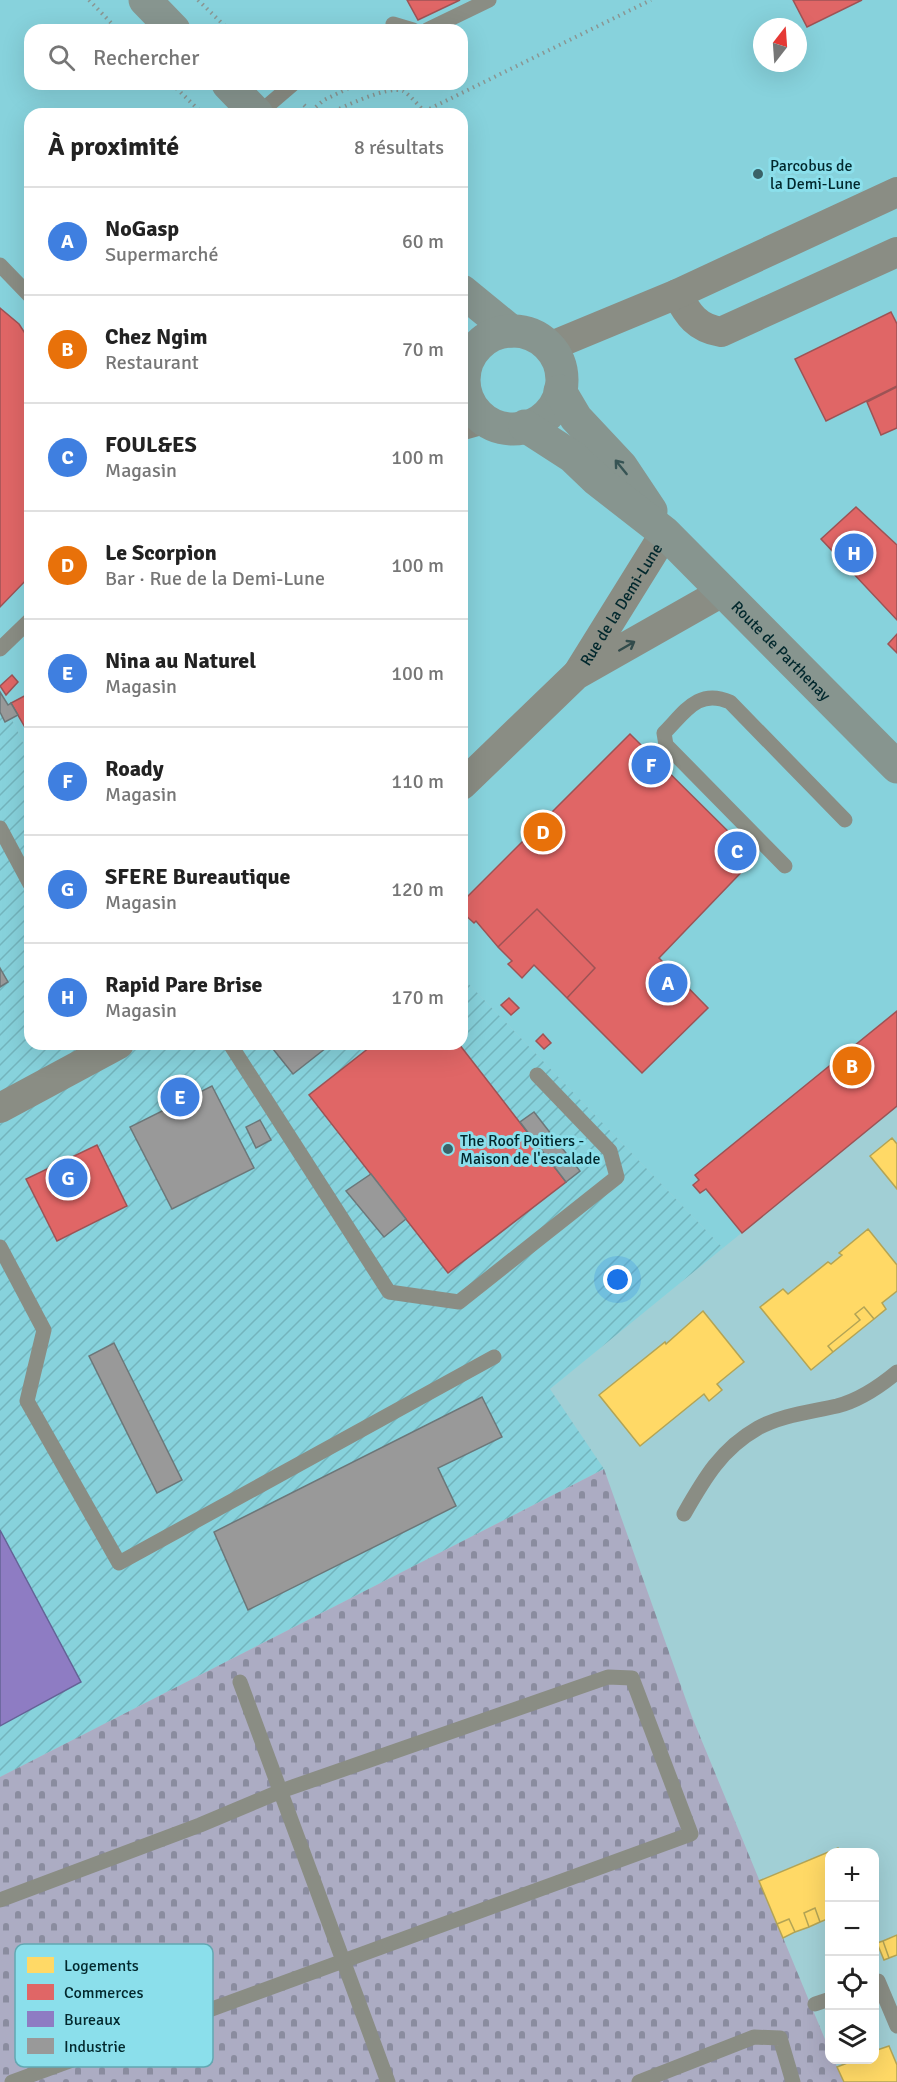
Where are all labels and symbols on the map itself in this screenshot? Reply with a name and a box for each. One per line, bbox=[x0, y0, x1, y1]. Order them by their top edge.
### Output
north arrow bbox=[753, 18, 807, 72]
place label: Parcobus de la Demi-Lune bbox=[770, 156, 861, 194]
marker: Parcobus de la Demi-Lune bbox=[751, 167, 765, 181]
one-way arrow bbox=[614, 459, 627, 475]
pin: H bbox=[834, 530, 874, 576]
street label: Rue de la Demi-Lune bbox=[576, 540, 667, 670]
street label: Route de Parthenay bbox=[727, 597, 835, 706]
one-way arrow bbox=[618, 640, 635, 652]
pin: F bbox=[632, 742, 670, 788]
pin: D bbox=[524, 810, 562, 854]
pin: C bbox=[718, 828, 756, 874]
pin: A bbox=[648, 960, 688, 1006]
pin: B bbox=[832, 1044, 872, 1088]
pin: E bbox=[160, 1074, 200, 1120]
place label: The Roof Poitiers - Maison de l'escalade bbox=[460, 1131, 600, 1169]
marker: The Roof Poitiers - Maison de l'escalade bbox=[441, 1142, 455, 1156]
pin: G bbox=[48, 1156, 88, 1200]
your location bbox=[603, 1265, 632, 1294]
legend bbox=[15, 1944, 213, 2067]
text: Logements bbox=[64, 1956, 139, 1976]
text: Commerces bbox=[64, 1983, 143, 2003]
text: Bureaux bbox=[64, 2010, 121, 2030]
text: Industrie bbox=[64, 2037, 126, 2057]

